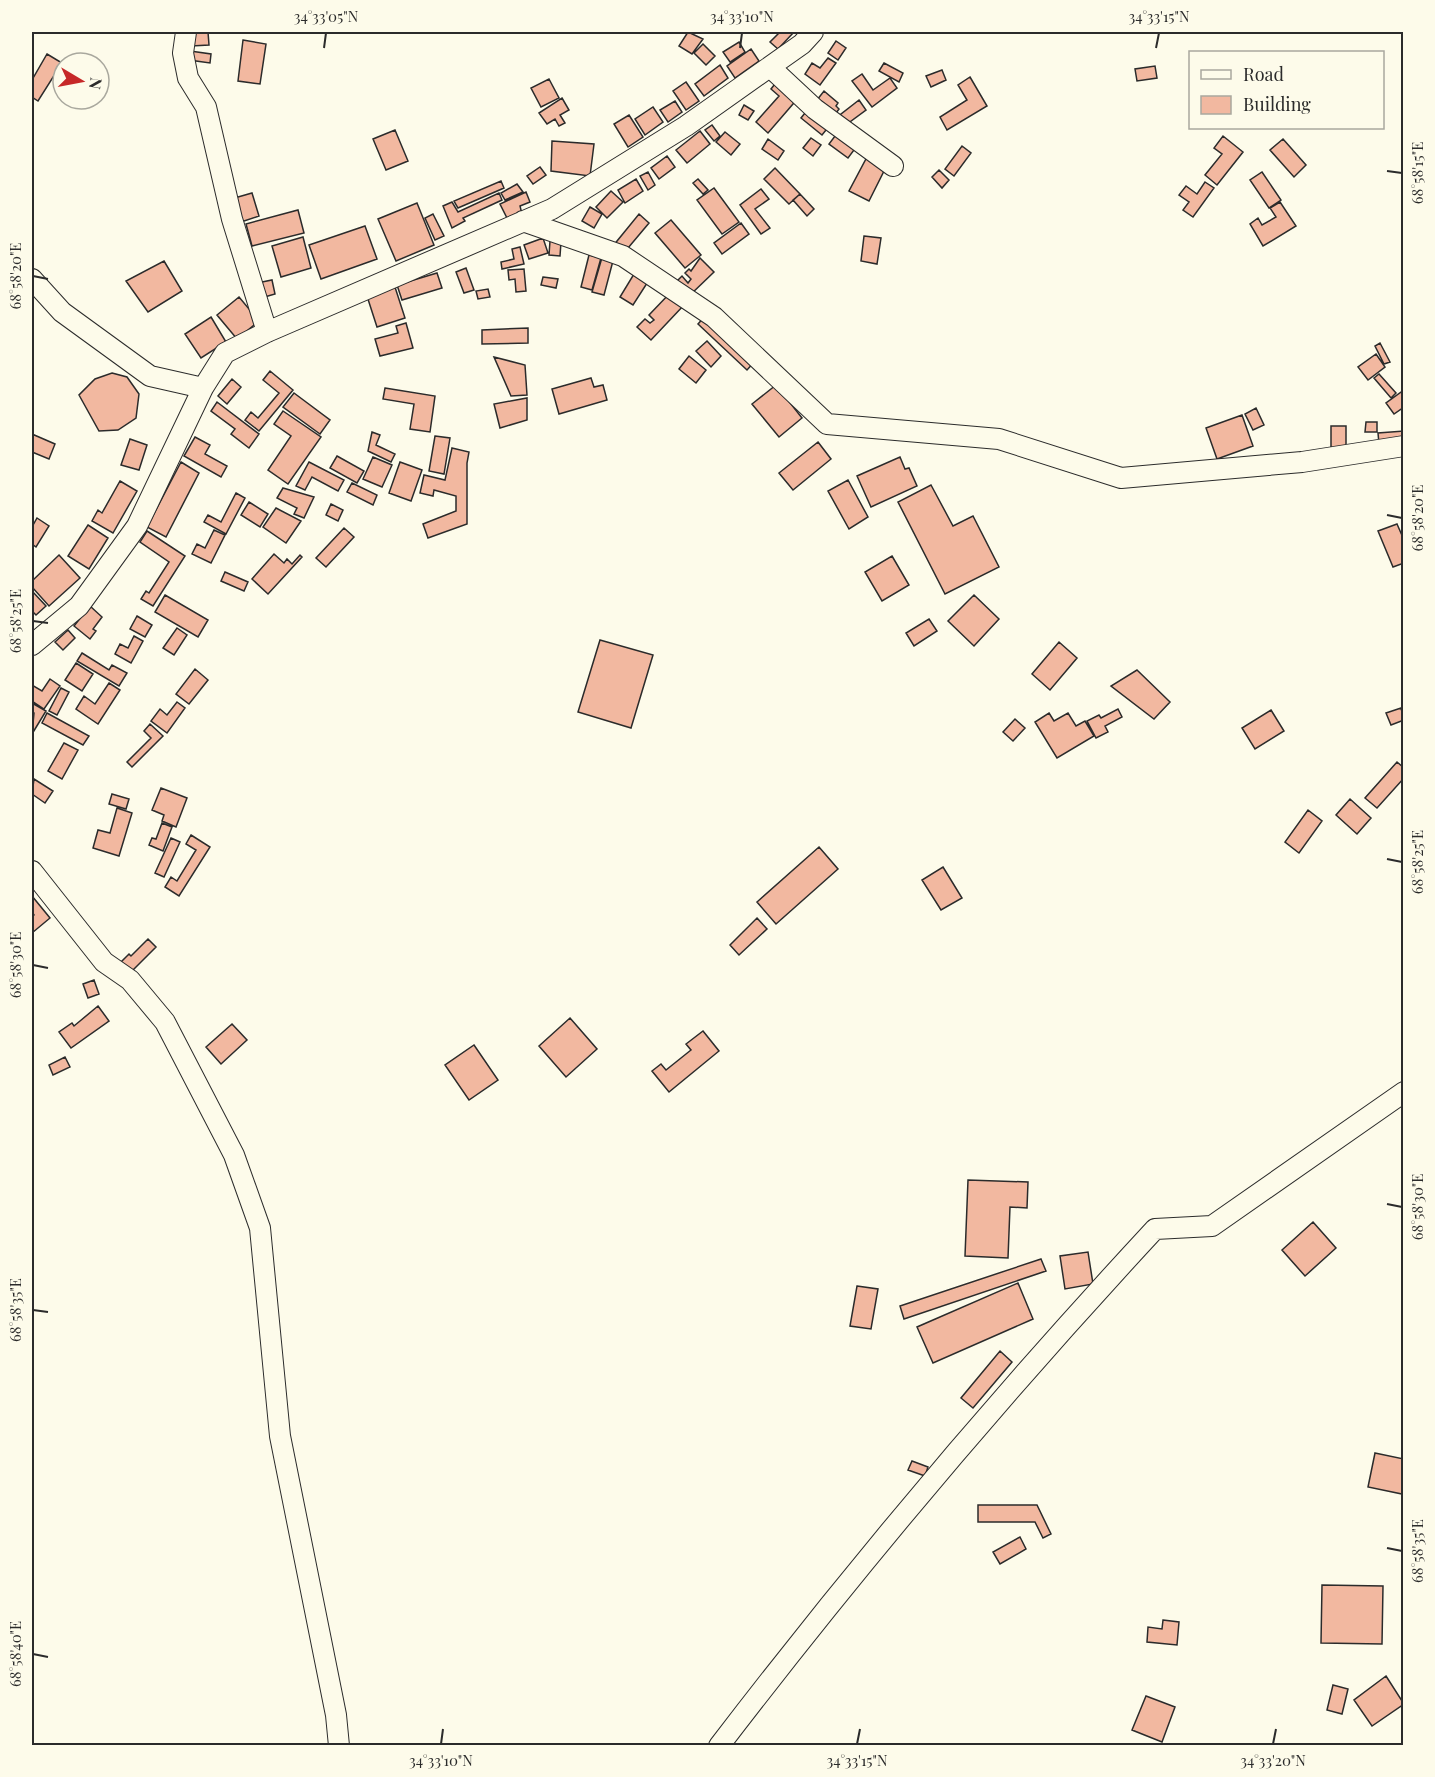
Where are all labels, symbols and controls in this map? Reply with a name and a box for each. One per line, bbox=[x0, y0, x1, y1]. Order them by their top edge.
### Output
text: 34°33'05"N bbox=[294, 6, 359, 26]
text: 34°33'10"N bbox=[710, 6, 774, 26]
text: 34°33'15"N bbox=[1128, 6, 1190, 26]
north arrow bbox=[51, 51, 111, 111]
legend bbox=[1189, 51, 1384, 129]
text: Road bbox=[1243, 62, 1284, 86]
text: N bbox=[85, 76, 108, 92]
text: Building bbox=[1243, 92, 1311, 116]
text: 68°58'15"E bbox=[1407, 142, 1427, 204]
text: 68°58'20"E bbox=[5, 243, 25, 310]
text: 68°58'20"E bbox=[1407, 485, 1427, 552]
text: 68°58'25"E bbox=[5, 589, 25, 653]
text: 68°58'25"E bbox=[1407, 830, 1427, 894]
text: 68°58'30"E bbox=[5, 932, 25, 998]
text: 68°58'30"E bbox=[1407, 1174, 1427, 1240]
text: 68°58'35"E bbox=[5, 1278, 25, 1342]
text: 68°58'35"E bbox=[1407, 1519, 1427, 1583]
text: 68°58'40"E bbox=[5, 1621, 25, 1687]
text: 34°33'10"N bbox=[409, 1750, 473, 1770]
text: 34°33'15"N bbox=[826, 1750, 888, 1770]
text: 34°33'20"N bbox=[1240, 1750, 1306, 1770]

